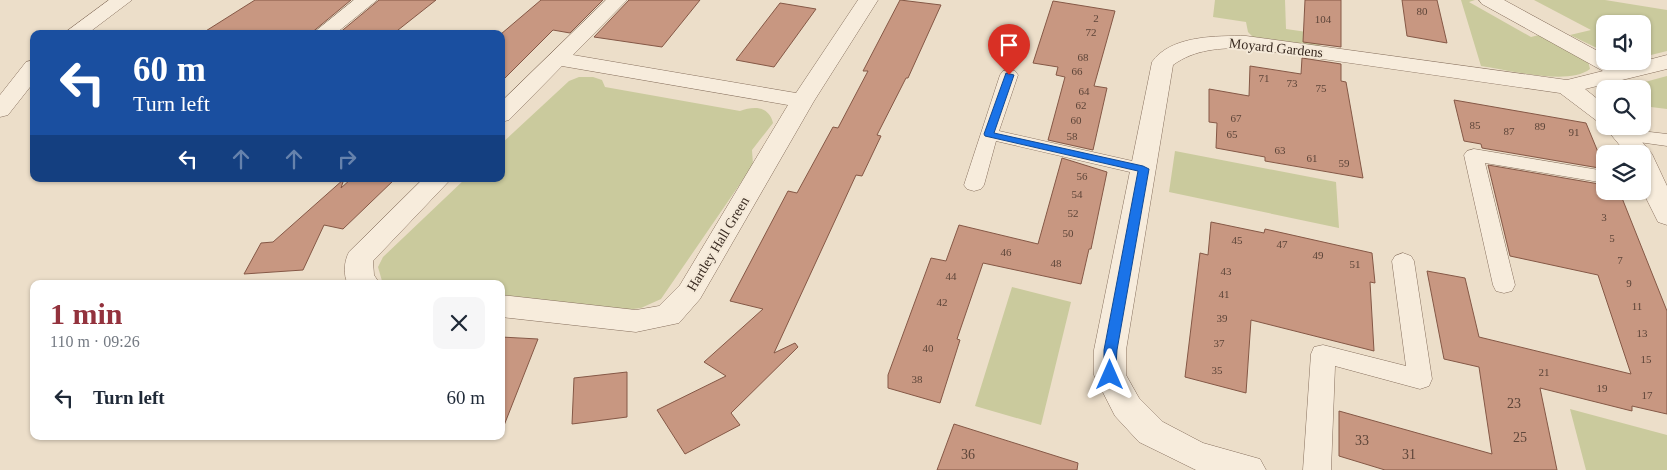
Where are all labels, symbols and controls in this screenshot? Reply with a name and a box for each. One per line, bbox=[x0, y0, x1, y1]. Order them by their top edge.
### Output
house number: 80 bbox=[1417, 5, 1428, 17]
house number: 2 bbox=[1093, 12, 1099, 24]
house number: 104 bbox=[1315, 13, 1332, 25]
map controls bbox=[1596, 15, 1651, 200]
button: sound bbox=[1596, 15, 1651, 70]
pin bbox=[988, 24, 1030, 75]
house number: 72 bbox=[1086, 26, 1097, 38]
icon: arrive bbox=[995, 31, 1023, 59]
street label: Moyard Gardens bbox=[1228, 36, 1324, 60]
icon: left bbox=[50, 50, 115, 115]
text: 60 m bbox=[133, 50, 206, 89]
house number: 68 bbox=[1078, 51, 1089, 63]
house number: 66 bbox=[1072, 65, 1083, 77]
house number: 71 bbox=[1259, 72, 1270, 84]
house number: 73 bbox=[1287, 77, 1298, 89]
button: search bbox=[1596, 80, 1651, 135]
house number: 75 bbox=[1316, 82, 1327, 94]
house number: 64 bbox=[1079, 85, 1090, 97]
text: Turn left bbox=[133, 91, 210, 116]
house number: 62 bbox=[1076, 99, 1087, 111]
house number: 67 bbox=[1231, 112, 1242, 124]
house number: 60 bbox=[1071, 114, 1082, 126]
house number: 85 bbox=[1470, 119, 1481, 131]
house number: 89 bbox=[1535, 120, 1546, 132]
house number: 87 bbox=[1504, 125, 1515, 137]
house number: 91 bbox=[1569, 126, 1580, 138]
house number: 65 bbox=[1227, 128, 1238, 140]
house number: 58 bbox=[1067, 130, 1078, 142]
house number: 63 bbox=[1275, 144, 1286, 156]
icon: left bbox=[174, 145, 202, 173]
icon: ahead bbox=[227, 145, 255, 173]
icon: ahead bbox=[280, 145, 308, 173]
icon: right bbox=[333, 145, 361, 173]
button: layers bbox=[1596, 145, 1651, 200]
house number: 61 bbox=[1307, 152, 1318, 164]
house number: 59 bbox=[1339, 157, 1350, 169]
house number: 56 bbox=[1077, 170, 1088, 182]
house number: 54 bbox=[1072, 188, 1083, 200]
street label: Hartley Hall Green bbox=[684, 194, 752, 294]
house number: 52 bbox=[1068, 207, 1079, 219]
house number: 3 bbox=[1601, 211, 1607, 223]
house number: 50 bbox=[1063, 227, 1074, 239]
house number: 5 bbox=[1609, 232, 1615, 244]
house number: 45 bbox=[1232, 234, 1243, 246]
house number: 47 bbox=[1277, 238, 1288, 250]
house number: 46 bbox=[1001, 246, 1012, 258]
house number: 49 bbox=[1313, 249, 1324, 261]
house number: 7 bbox=[1617, 254, 1623, 266]
house number: 48 bbox=[1051, 257, 1062, 269]
house number: 51 bbox=[1350, 258, 1361, 270]
house number: 43 bbox=[1221, 265, 1232, 277]
house number: 44 bbox=[946, 270, 957, 282]
house number: 9 bbox=[1626, 277, 1632, 289]
house number: 41 bbox=[1219, 288, 1230, 300]
house number: 42 bbox=[937, 296, 948, 308]
text: 1 min bbox=[50, 297, 123, 330]
button: close bbox=[433, 297, 485, 349]
house number: 11 bbox=[1632, 300, 1642, 312]
house number: 39 bbox=[1217, 312, 1228, 324]
house number: 13 bbox=[1637, 327, 1648, 339]
text: 110 m · 09:26 bbox=[50, 333, 140, 350]
house number: 37 bbox=[1214, 337, 1225, 349]
house number: 40 bbox=[923, 342, 934, 354]
position arrow bbox=[1083, 348, 1135, 400]
house number: 15 bbox=[1641, 353, 1652, 365]
house number: 35 bbox=[1212, 364, 1223, 376]
house number: 21 bbox=[1539, 366, 1550, 378]
house number: 38 bbox=[912, 373, 923, 385]
house number: 19 bbox=[1597, 382, 1608, 394]
icon: left bbox=[50, 384, 78, 412]
text: Turn left bbox=[93, 387, 165, 408]
text: 60 m bbox=[446, 387, 485, 408]
house number: 17 bbox=[1642, 389, 1653, 401]
house number: 23 bbox=[1507, 396, 1521, 411]
house number: 25 bbox=[1513, 430, 1527, 445]
house number: 33 bbox=[1355, 433, 1369, 448]
house number: 36 bbox=[961, 447, 975, 462]
house number: 31 bbox=[1402, 447, 1416, 462]

